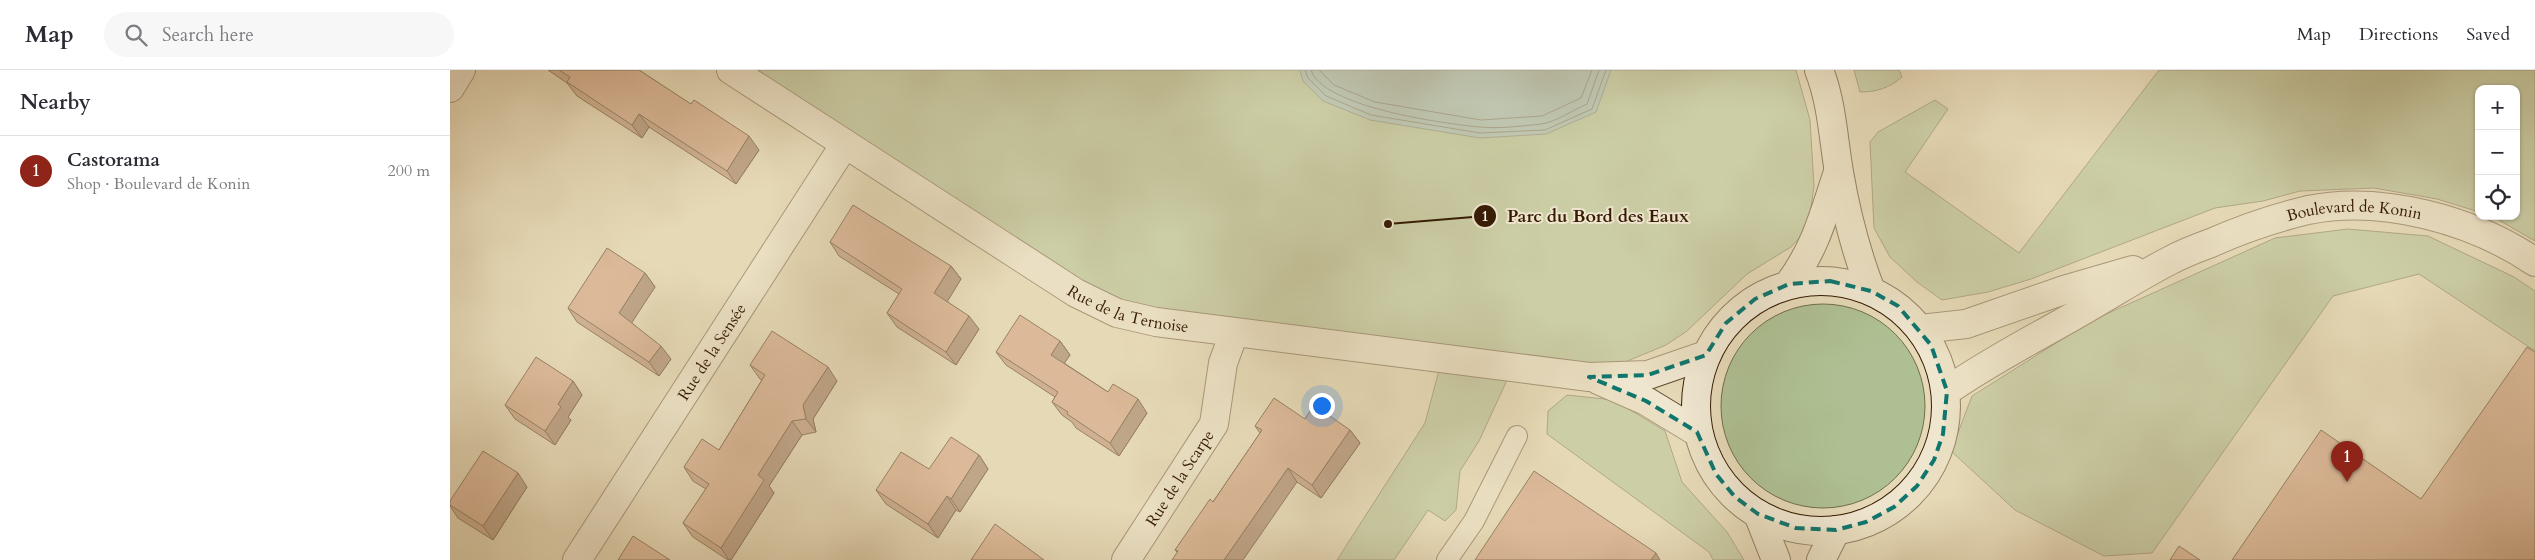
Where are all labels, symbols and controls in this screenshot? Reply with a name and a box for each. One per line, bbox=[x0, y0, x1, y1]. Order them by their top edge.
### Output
search box bbox=[104, 12, 454, 57]
text: Map bbox=[25, 18, 74, 51]
icon: search bbox=[122, 21, 150, 49]
text: Search here bbox=[162, 22, 254, 48]
text: Map bbox=[2297, 22, 2331, 47]
text: Directions bbox=[2359, 22, 2438, 47]
text: Saved bbox=[2466, 22, 2510, 47]
map controls bbox=[2475, 85, 2520, 220]
button: + bbox=[2475, 85, 2520, 130]
text: Nearby bbox=[20, 88, 91, 117]
button: − bbox=[2475, 130, 2520, 175]
text: Castorama bbox=[67, 147, 160, 173]
text: 1 bbox=[32, 160, 40, 182]
text: 200 m bbox=[388, 160, 430, 182]
text: Shop · Boulevard de Konin bbox=[67, 173, 250, 195]
button: locate bbox=[2475, 175, 2520, 220]
street label: Boulevard de Konin bbox=[2284, 196, 2424, 227]
callout: Parc du Bord des Eaux bbox=[1472, 199, 1699, 232]
text: Parc du Bord des Eaux bbox=[1507, 204, 1689, 229]
text: 1 bbox=[1481, 206, 1489, 226]
street label: Rue de la Ternoise bbox=[1063, 280, 1190, 338]
street label: Rue de la Sensée bbox=[673, 299, 751, 405]
your location bbox=[1309, 393, 1335, 419]
street label: Rue de la Scarpe bbox=[1141, 426, 1219, 531]
pin: 1 bbox=[2331, 441, 2363, 482]

